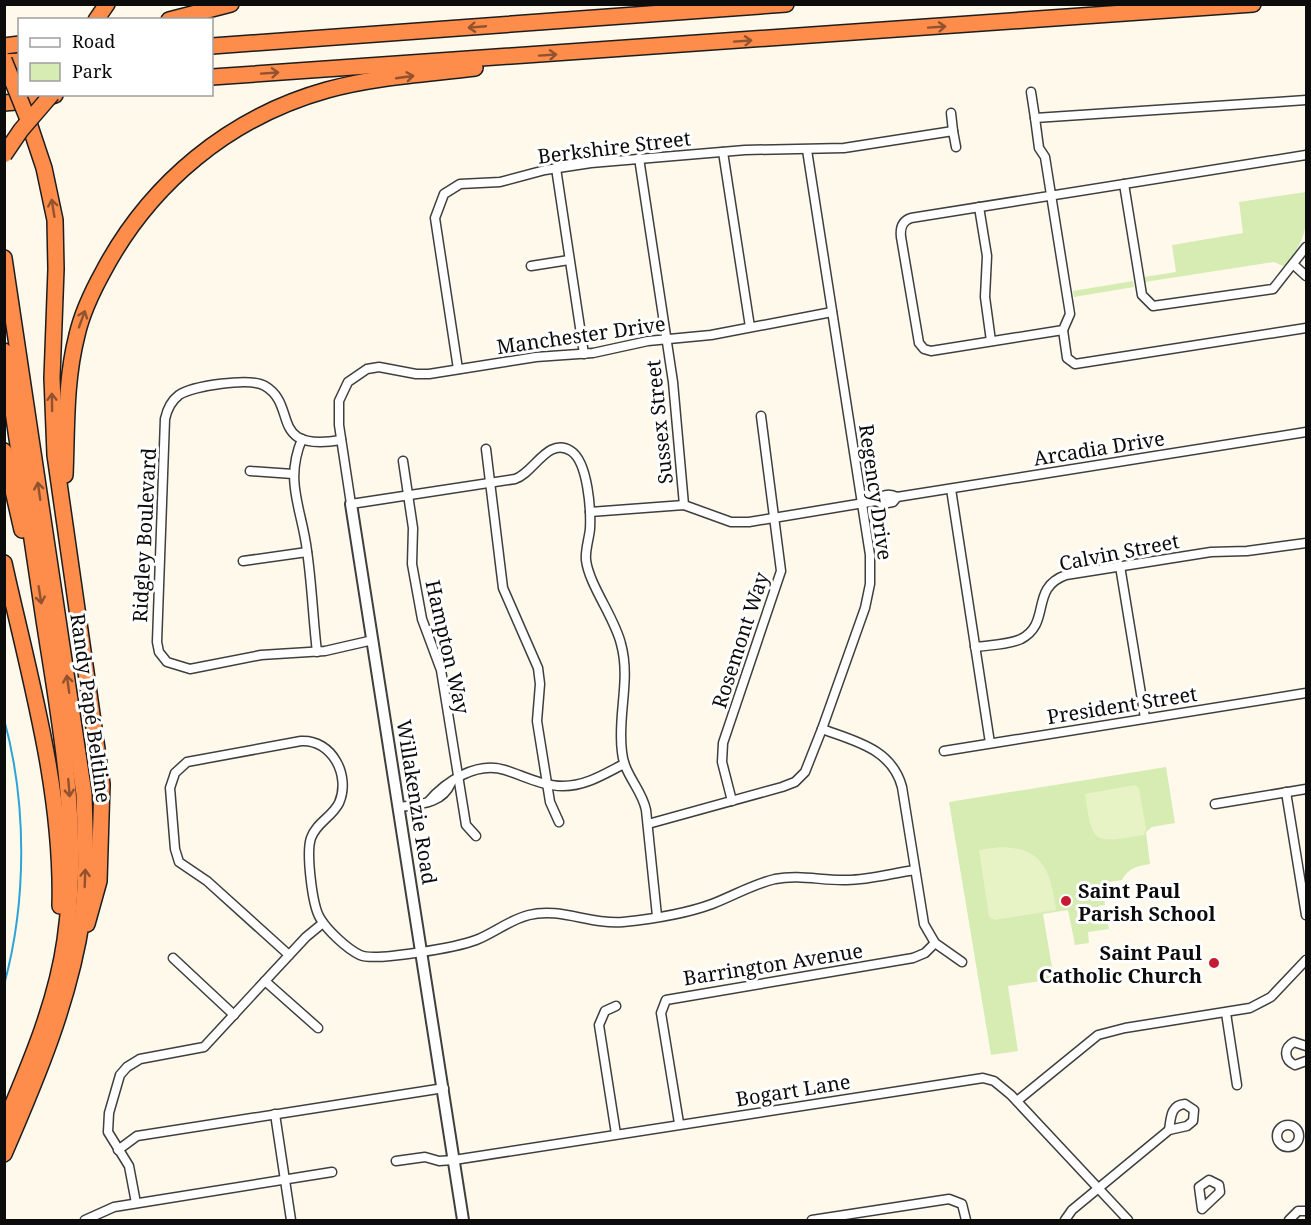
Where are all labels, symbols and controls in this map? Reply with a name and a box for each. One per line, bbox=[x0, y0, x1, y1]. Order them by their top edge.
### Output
legend bbox=[18, 18, 213, 96]
one-way arrow bbox=[927, 21, 947, 32]
one-way arrow bbox=[467, 22, 487, 33]
text: Road bbox=[72, 29, 115, 53]
one-way arrow bbox=[732, 35, 752, 46]
one-way arrow bbox=[538, 49, 558, 60]
text: Park bbox=[72, 59, 112, 83]
one-way arrow bbox=[259, 67, 279, 78]
one-way arrow bbox=[395, 71, 415, 82]
street label: Berkshire Street bbox=[536, 124, 692, 170]
one-way arrow bbox=[47, 198, 58, 218]
street label: Manchester Drive bbox=[495, 310, 667, 360]
one-way arrow bbox=[77, 311, 88, 329]
street label: Sussex Street bbox=[639, 358, 679, 486]
one-way arrow bbox=[47, 393, 58, 413]
street label: Regency Drive bbox=[853, 422, 899, 562]
street label: Arcadia Drive bbox=[1032, 424, 1166, 472]
street label: Ridgley Boulevard bbox=[126, 447, 162, 623]
one-way arrow bbox=[33, 482, 44, 501]
street label: Calvin Street bbox=[1057, 527, 1181, 577]
street label: Rosemont Way bbox=[705, 568, 775, 712]
street label: Hampton Way bbox=[419, 577, 477, 717]
one-way arrow bbox=[35, 585, 46, 605]
street label: Randy Papé Beltline bbox=[64, 612, 118, 804]
one-way arrow bbox=[62, 674, 73, 694]
street label: President Street bbox=[1045, 680, 1199, 730]
street label: Willakenzie Road bbox=[391, 718, 443, 886]
one-way arrow bbox=[64, 778, 75, 798]
one-way arrow bbox=[79, 868, 90, 888]
place label: Saint Paul Parish School bbox=[1078, 877, 1215, 927]
marker: Saint Paul Parish School bbox=[1059, 894, 1073, 908]
street label: Barrington Avenue bbox=[681, 936, 865, 992]
place label: Saint Paul Catholic Church bbox=[1039, 939, 1202, 989]
marker: Saint Paul Catholic Church bbox=[1207, 956, 1221, 970]
street label: Bogart Lane bbox=[734, 1068, 852, 1112]

